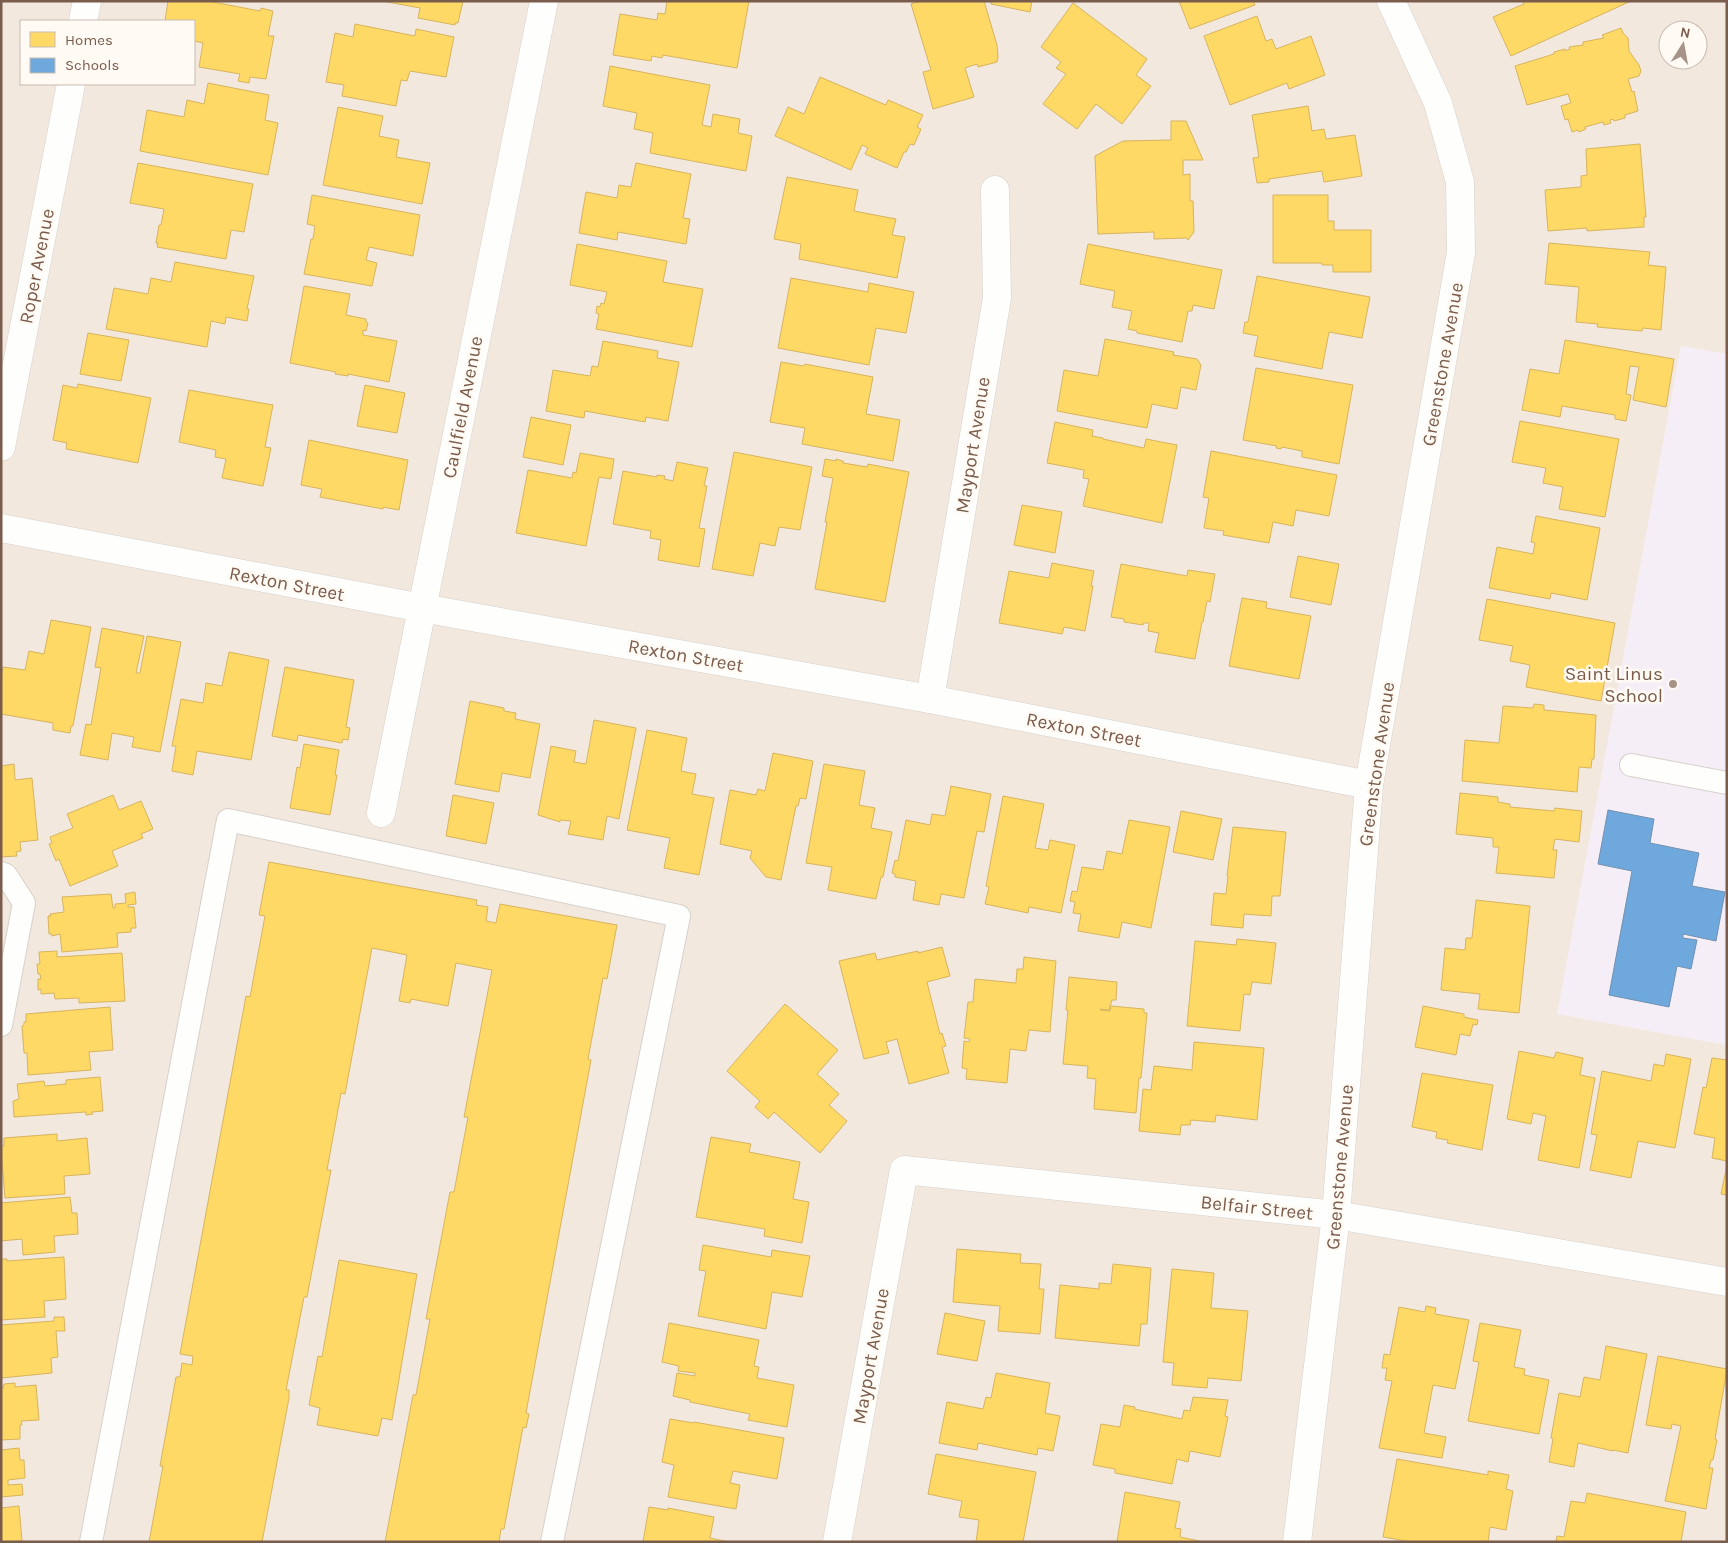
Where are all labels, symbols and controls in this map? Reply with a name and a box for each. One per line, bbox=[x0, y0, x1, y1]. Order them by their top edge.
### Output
legend bbox=[20, 20, 195, 85]
north arrow bbox=[1658, 20, 1708, 70]
text: N bbox=[1679, 23, 1692, 42]
text: Homes bbox=[65, 31, 113, 49]
text: Schools bbox=[65, 56, 119, 74]
street label: Roper Avenue bbox=[15, 207, 59, 326]
street label: Greenstone Avenue bbox=[1418, 281, 1468, 448]
street label: Caulfield Avenue bbox=[438, 334, 488, 480]
street label: Mayport Avenue bbox=[951, 375, 995, 515]
street label: Rexton Street bbox=[227, 562, 346, 606]
street label: Rexton Street bbox=[626, 635, 745, 677]
place label: Saint Linus School bbox=[1565, 663, 1663, 707]
marker: Saint Linus School bbox=[1667, 678, 1679, 690]
street label: Greenstone Avenue bbox=[1355, 680, 1399, 848]
street label: Rexton Street bbox=[1024, 708, 1143, 752]
street label: Greenstone Avenue bbox=[1322, 1084, 1358, 1251]
street label: Belfair Street bbox=[1200, 1191, 1314, 1225]
street label: Mayport Avenue bbox=[848, 1286, 894, 1426]

